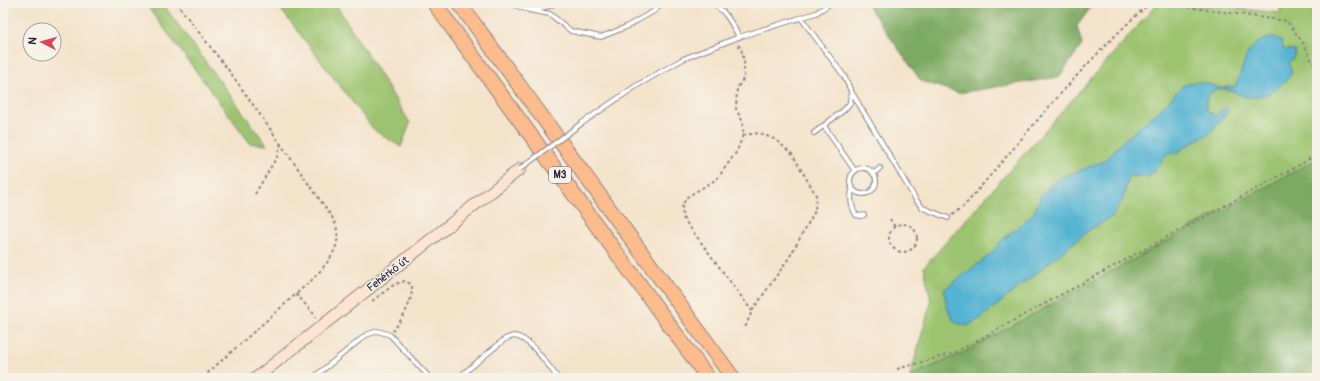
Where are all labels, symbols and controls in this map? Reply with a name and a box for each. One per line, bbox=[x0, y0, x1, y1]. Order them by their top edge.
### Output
north arrow bbox=[22, 22, 62, 62]
text: N bbox=[26, 36, 39, 45]
road number: M3 bbox=[549, 167, 571, 183]
street label: Fehérkő út bbox=[364, 253, 412, 294]

